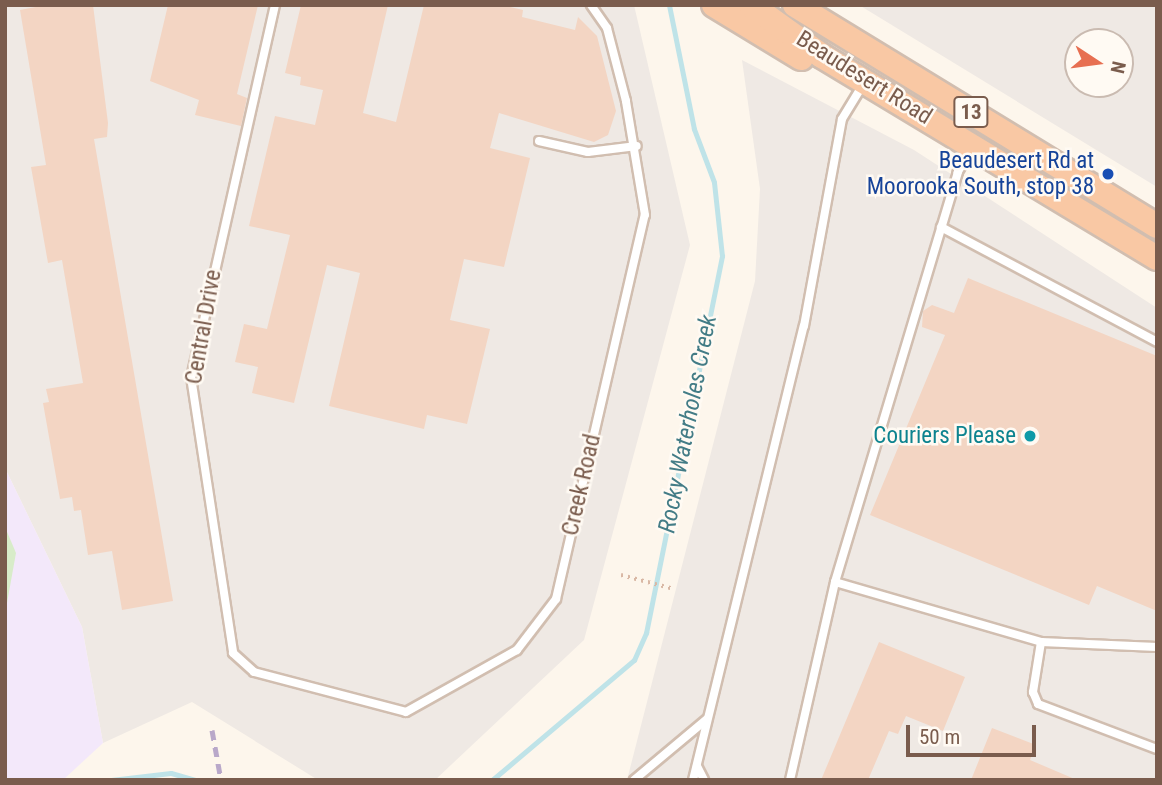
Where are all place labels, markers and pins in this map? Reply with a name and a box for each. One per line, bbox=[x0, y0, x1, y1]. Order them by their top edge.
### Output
place label: Beaudesert Rd at Moorooka South, stop 38 bbox=[867, 147, 1094, 201]
marker: Beaudesert Rd at Moorooka South, stop 38 bbox=[1100, 166, 1116, 182]
place label: Couriers Please bbox=[873, 422, 1016, 450]
marker: Couriers Please bbox=[1022, 428, 1038, 444]

